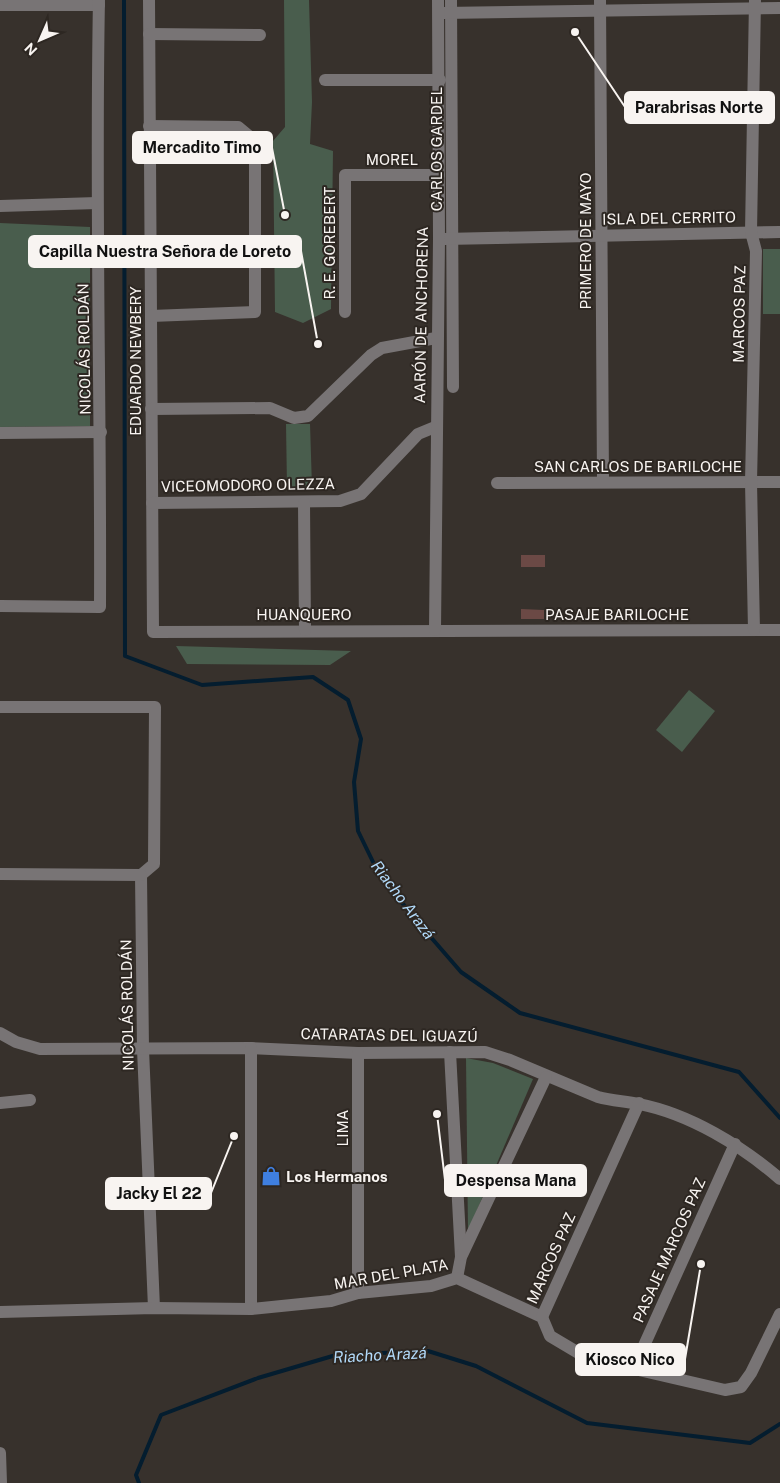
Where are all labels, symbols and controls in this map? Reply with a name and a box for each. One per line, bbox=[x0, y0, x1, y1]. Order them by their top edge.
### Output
north arrow bbox=[15, 15, 65, 65]
text: N bbox=[21, 40, 40, 59]
street label: CARLOS GARDEL bbox=[428, 87, 445, 211]
callout: Parabrisas Norte bbox=[625, 92, 774, 123]
text: Parabrisas Norte bbox=[635, 98, 763, 117]
callout: Mercadito Timo bbox=[133, 132, 272, 163]
text: Mercadito Timo bbox=[143, 138, 261, 157]
street label: MOREL bbox=[366, 151, 418, 168]
street label: PRIMERO DE MAYO bbox=[577, 172, 594, 310]
street label: R. E. GOREBERT bbox=[321, 186, 338, 299]
street label: ISLA DEL CERRITO bbox=[602, 208, 736, 228]
street label: AARÓN DE ANCHORENA bbox=[410, 226, 431, 404]
callout: Capilla Nuestra Señora de Loreto bbox=[29, 236, 301, 267]
text: Capilla Nuestra Señora de Loreto bbox=[39, 242, 291, 261]
street label: MARCOS PAZ bbox=[730, 265, 748, 363]
street label: NICOLÁS ROLDÁN bbox=[74, 283, 94, 415]
street label: EDUARDO NEWBERY bbox=[127, 286, 144, 436]
street label: SAN CARLOS DE BARILOCHE bbox=[534, 458, 742, 475]
street label: VICEOMODORO OLEZZA bbox=[161, 475, 336, 495]
street label: HUANQUERO bbox=[256, 606, 352, 623]
street label: PASAJE BARILOCHE bbox=[545, 606, 689, 623]
water label: Riacho Arazá bbox=[367, 857, 439, 943]
street label: NICOLÁS ROLDÁN bbox=[117, 939, 137, 1071]
street label: CATARATAS DEL IGUAZÚ bbox=[300, 1024, 478, 1045]
street label: LIMA bbox=[334, 1109, 351, 1146]
shop icon: Los Hermanos bbox=[260, 1165, 282, 1187]
callout: Despensa Mana bbox=[445, 1165, 586, 1196]
place label: Los Hermanos bbox=[286, 1168, 388, 1185]
text: Despensa Mana bbox=[456, 1171, 576, 1190]
street label: PASAJE MARCOS PAZ bbox=[629, 1175, 709, 1325]
callout: Jacky El 22 bbox=[106, 1178, 211, 1209]
text: Jacky El 22 bbox=[116, 1184, 202, 1203]
street label: MARCOS PAZ bbox=[523, 1210, 579, 1306]
street label: MAR DEL PLATA bbox=[332, 1256, 450, 1292]
water label: Riacho Arazá bbox=[333, 1343, 427, 1367]
callout: Kiosco Nico bbox=[576, 1344, 685, 1375]
text: Kiosco Nico bbox=[585, 1350, 675, 1369]

